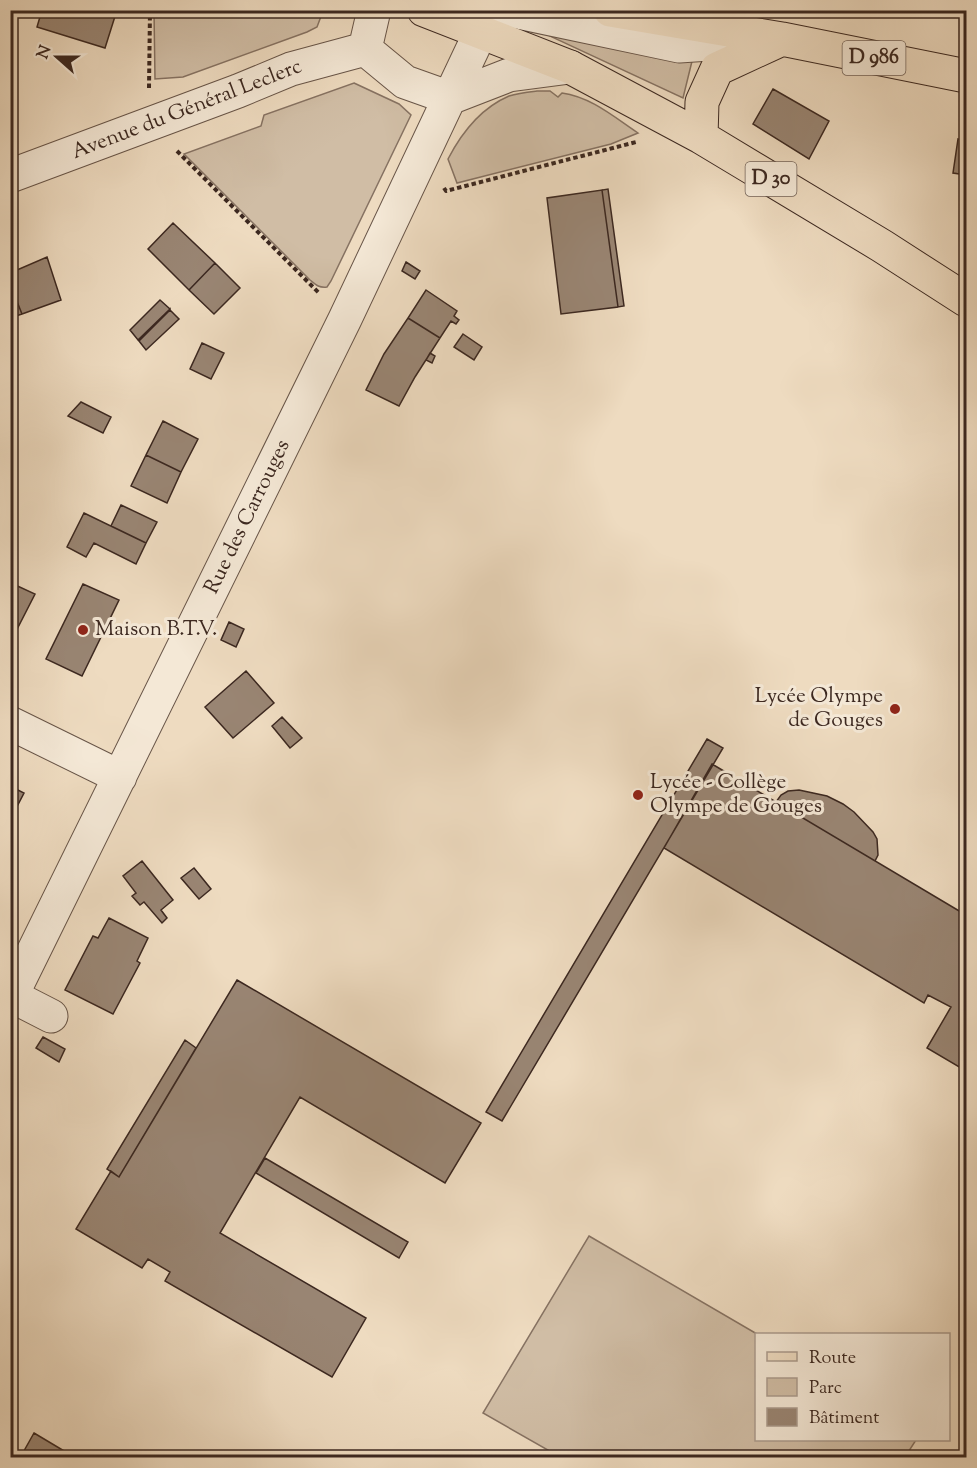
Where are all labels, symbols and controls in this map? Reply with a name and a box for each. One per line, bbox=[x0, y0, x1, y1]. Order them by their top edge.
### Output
north arrow bbox=[27, 27, 87, 87]
road number: D 986 bbox=[842, 41, 906, 75]
text: N bbox=[32, 42, 58, 63]
street label: Avenue du Général Leclerc bbox=[68, 52, 306, 168]
road number: D 30 bbox=[746, 162, 796, 196]
street label: Rue des Carrouges bbox=[198, 435, 298, 599]
place label: Maison B.T.V. bbox=[95, 615, 217, 645]
marker: Maison B.T.V. bbox=[76, 623, 90, 637]
place label: Lycée Olympe de Gouges bbox=[755, 682, 883, 736]
marker: Lycée Olympe de Gouges bbox=[888, 702, 902, 716]
place label: Lycée - Collège Olympe de Gouges bbox=[650, 768, 822, 822]
marker: Lycée - Collège Olympe de Gouges bbox=[631, 788, 645, 802]
legend bbox=[755, 1333, 950, 1441]
text: Route bbox=[809, 1346, 856, 1372]
text: Parc bbox=[809, 1376, 842, 1402]
text: Bâtiment bbox=[809, 1406, 879, 1432]

